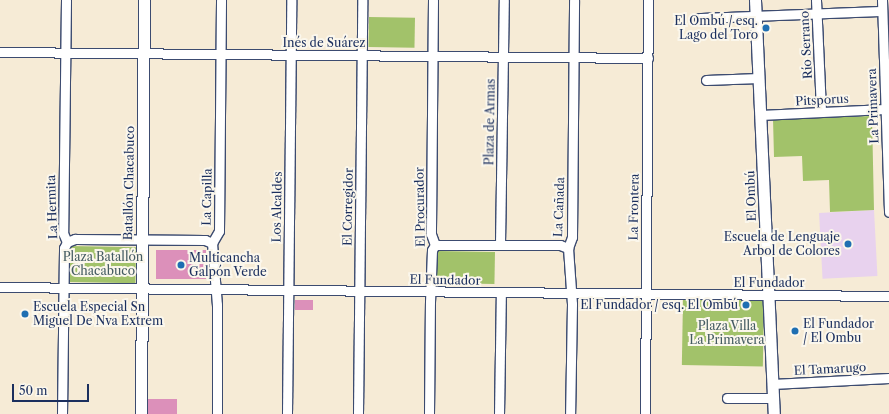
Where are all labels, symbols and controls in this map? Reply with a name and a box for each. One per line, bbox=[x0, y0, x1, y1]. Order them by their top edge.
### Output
street label: Río Serrano bbox=[797, 11, 815, 79]
place label: El Ombú / esq. Lago del Toro bbox=[674, 14, 758, 42]
marker: El Ombú / esq. Lago del Toro bbox=[761, 23, 771, 33]
street label: Inés de Suárez bbox=[282, 36, 366, 50]
street label: La Primavera bbox=[864, 68, 882, 144]
street label: Plaza de Armas bbox=[482, 78, 498, 166]
street label: Pitsporus bbox=[795, 91, 849, 109]
street label: Batallón Chacabuco bbox=[121, 126, 137, 240]
street label: El Procurador bbox=[412, 167, 428, 247]
street label: La Capilla bbox=[199, 168, 215, 226]
street label: El Corregidor bbox=[340, 168, 356, 246]
street label: El Ombú bbox=[743, 170, 759, 222]
street label: Los Alcaldes bbox=[269, 171, 285, 243]
street label: La Frontera bbox=[626, 173, 642, 241]
street label: La Hermita bbox=[44, 174, 60, 240]
street label: La Cañada bbox=[551, 177, 567, 237]
place label: Escuela de Lenguaje Arbol de Colores bbox=[723, 230, 840, 258]
marker: Escuela de Lenguaje Arbol de Colores bbox=[843, 239, 853, 249]
park label: Plaza Batallón Chacabuco bbox=[63, 250, 143, 278]
place label: Multicancha Galpón Verde bbox=[189, 251, 267, 279]
marker: Multicancha Galpón Verde bbox=[176, 260, 186, 270]
street label: El Fundador bbox=[409, 272, 481, 288]
street label: El Fundador bbox=[733, 276, 805, 290]
place label: El Fundador / esq. El Ombú bbox=[580, 298, 738, 312]
place label: Escuela Especial Sn Miguel De Nva Extrem bbox=[33, 300, 163, 328]
marker: El Fundador / esq. El Ombú bbox=[741, 300, 751, 310]
marker: Escuela Especial Sn Miguel De Nva Extrem bbox=[20, 309, 30, 319]
place label: El Fundador / El Ombu bbox=[803, 317, 874, 345]
park label: Plaza Villa La Primavera bbox=[689, 319, 765, 347]
marker: El Fundador / El Ombu bbox=[790, 326, 800, 336]
street label: El Tamarugo bbox=[793, 360, 867, 378]
scale bar bbox=[14, 376, 91, 402]
text: 50 m bbox=[19, 383, 48, 398]

